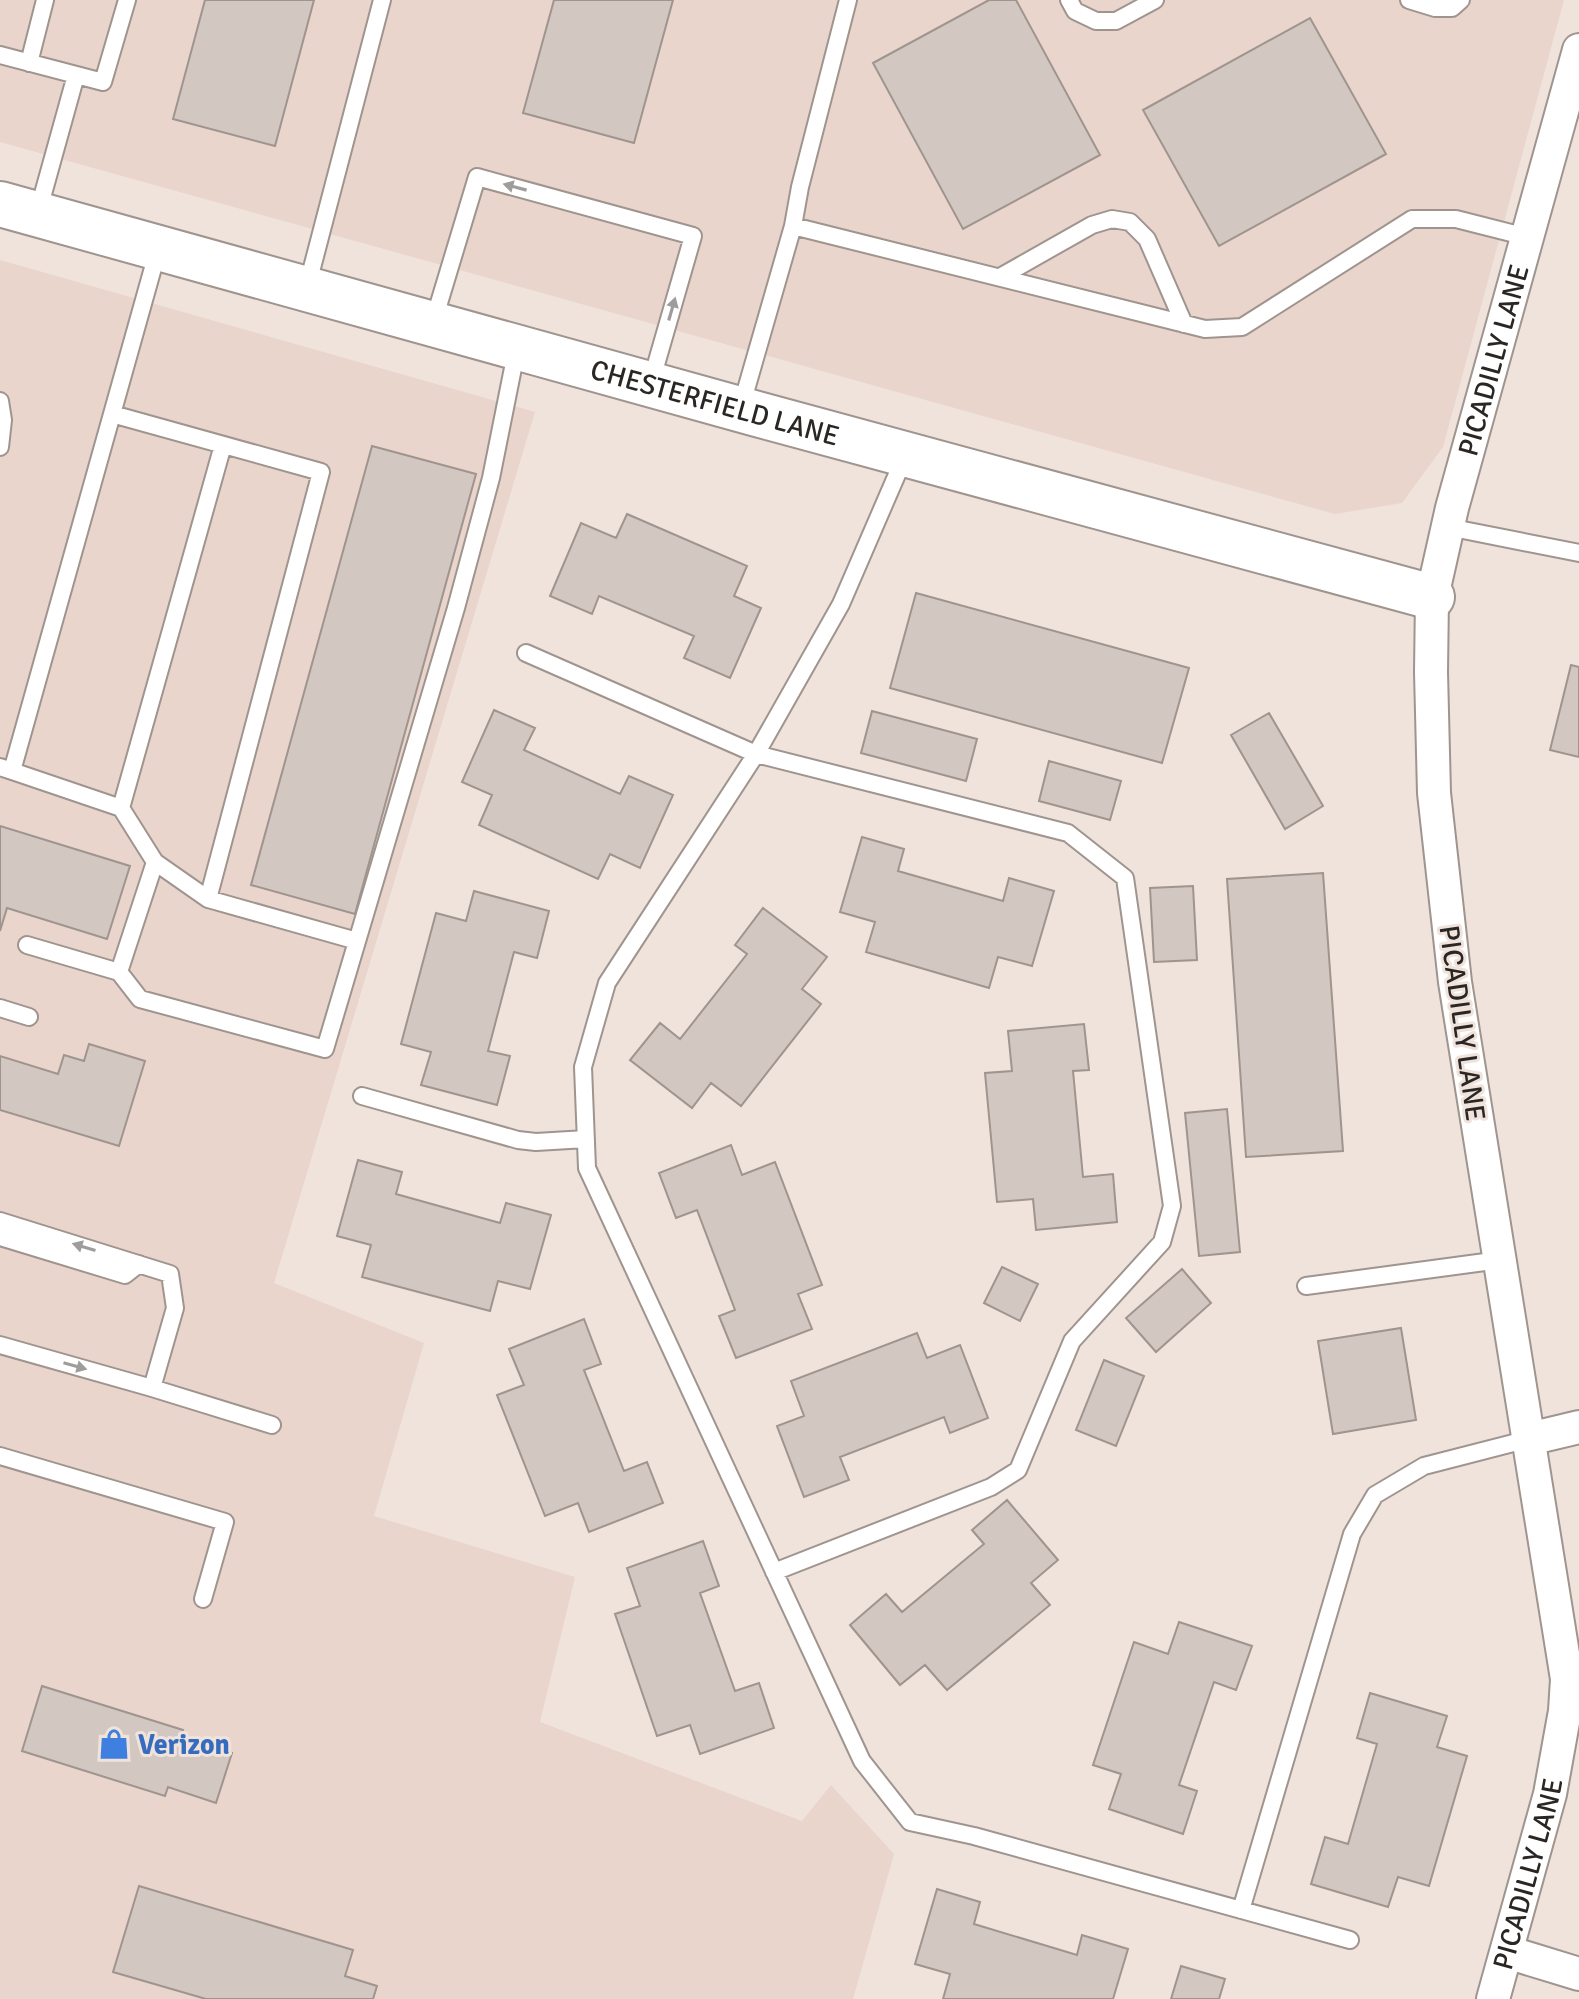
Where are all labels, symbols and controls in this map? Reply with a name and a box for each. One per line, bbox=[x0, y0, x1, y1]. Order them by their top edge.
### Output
one-way arrow bbox=[503, 181, 528, 193]
street label: PICADILLY LANE bbox=[1451, 261, 1537, 460]
one-way arrow bbox=[666, 296, 679, 320]
street label: CHESTERFIELD LANE bbox=[587, 353, 843, 454]
street label: PICADILLY LANE bbox=[1431, 923, 1493, 1123]
one-way arrow bbox=[71, 1240, 95, 1253]
one-way arrow bbox=[63, 1360, 87, 1373]
shop icon: Verizon bbox=[97, 1727, 131, 1761]
place label: Verizon bbox=[138, 1728, 230, 1762]
street label: PICADILLY LANE bbox=[1486, 1776, 1571, 1974]

